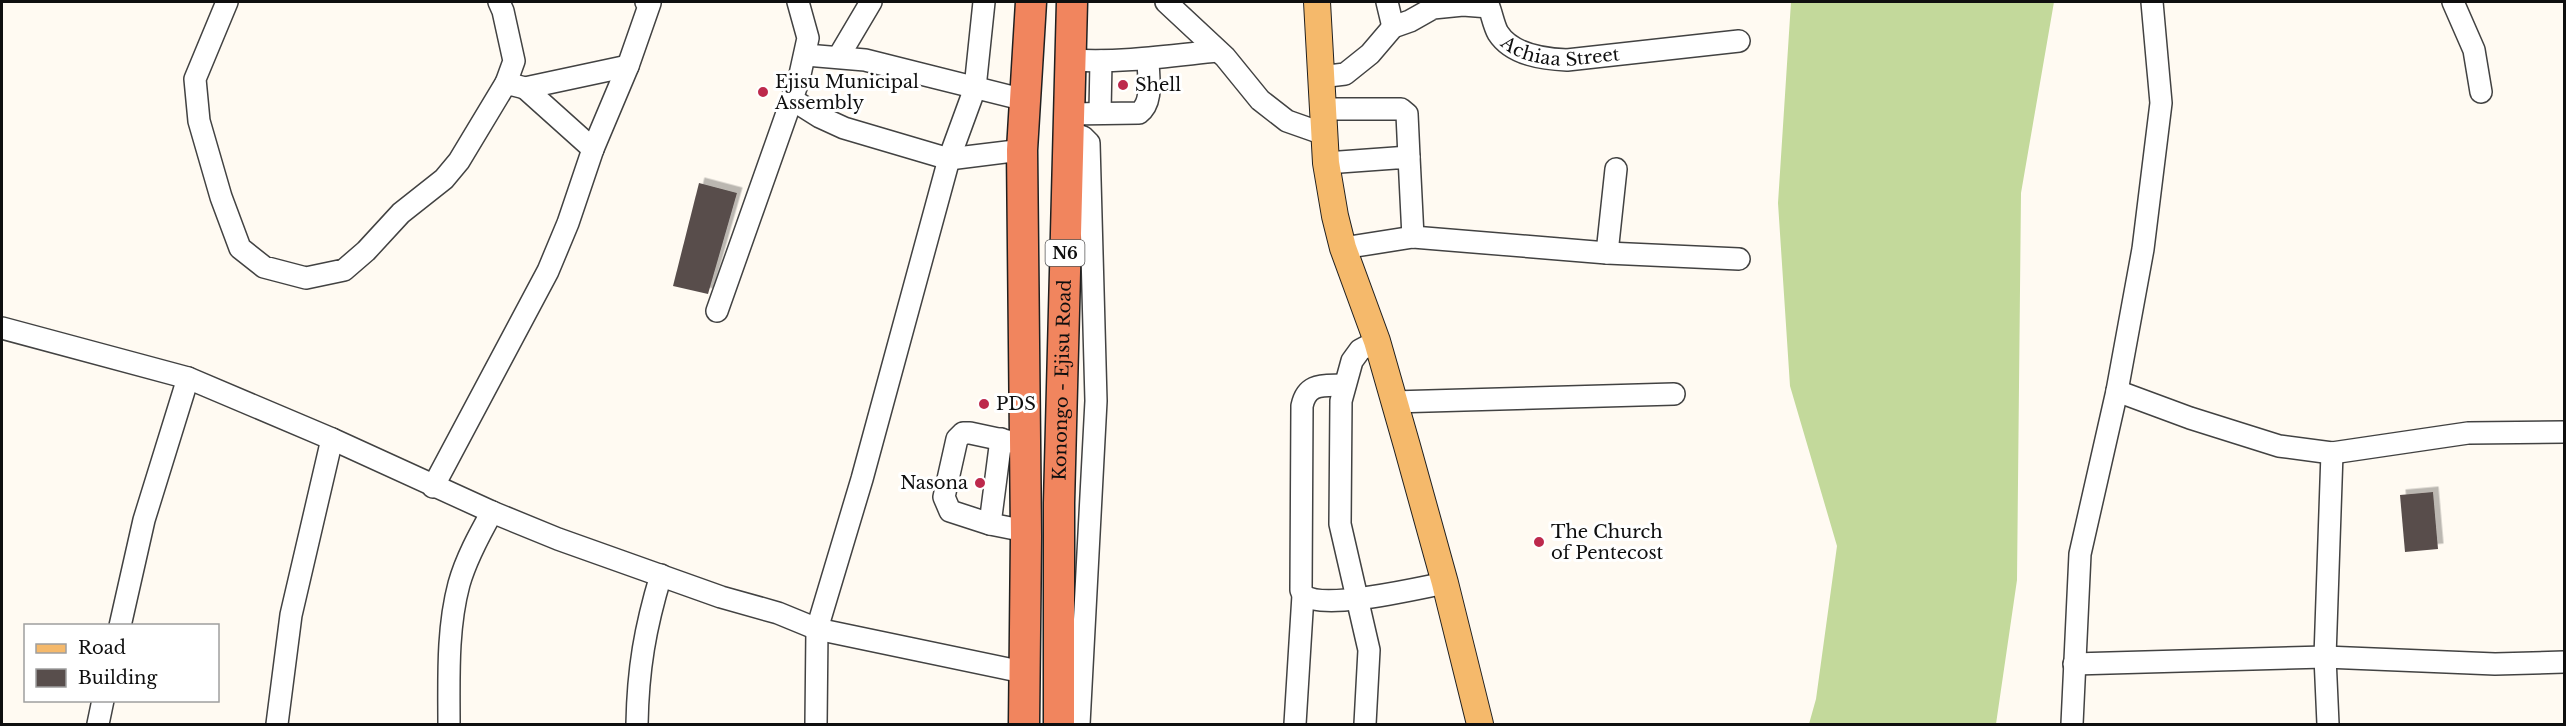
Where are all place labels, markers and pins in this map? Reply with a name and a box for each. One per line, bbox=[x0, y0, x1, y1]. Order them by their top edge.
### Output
place label: Ejisu Municipal Assembly bbox=[774, 71, 919, 114]
place label: Shell bbox=[1135, 74, 1181, 96]
marker: Shell bbox=[1116, 78, 1130, 92]
marker: Ejisu Municipal Assembly bbox=[756, 85, 770, 99]
place label: PDS bbox=[996, 393, 1036, 415]
marker: PDS bbox=[977, 397, 991, 411]
place label: Nasona bbox=[900, 472, 968, 494]
marker: Nasona bbox=[973, 476, 987, 490]
place label: The Church of Pentecost bbox=[1551, 521, 1664, 564]
marker: The Church of Pentecost bbox=[1532, 535, 1546, 549]

